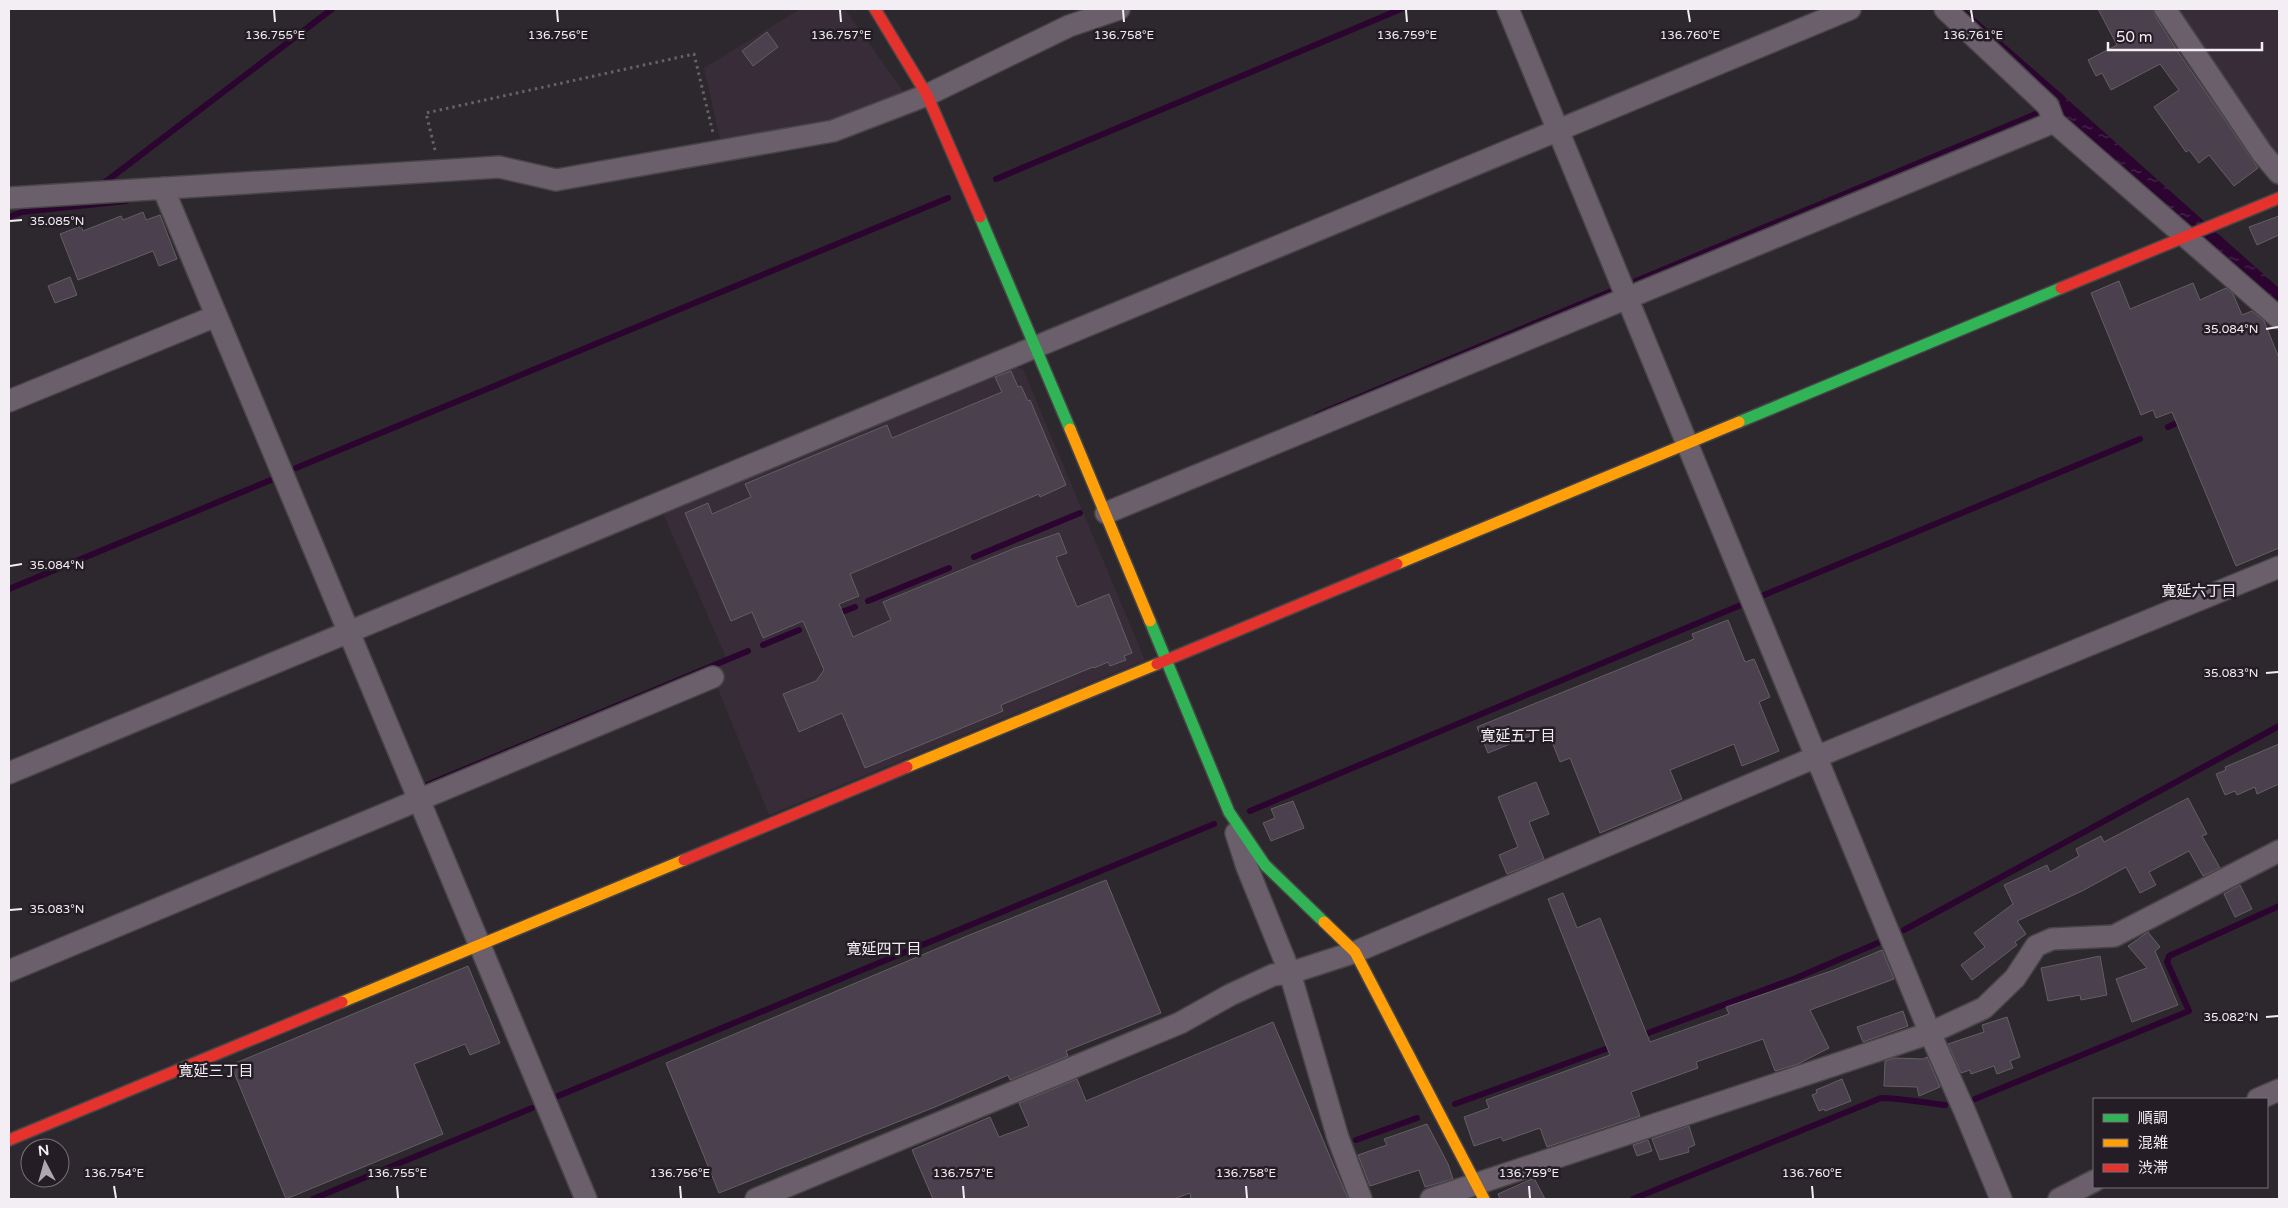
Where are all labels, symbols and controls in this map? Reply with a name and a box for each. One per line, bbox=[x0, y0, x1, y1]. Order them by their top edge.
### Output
scale bar bbox=[2108, 20, 2262, 52]
text: 136.755°E bbox=[245, 28, 305, 42]
text: 136.756°E bbox=[528, 28, 588, 42]
text: 136.757°E bbox=[811, 28, 872, 42]
text: 136.758°E bbox=[1094, 28, 1155, 42]
text: 136.759°E bbox=[1377, 28, 1438, 42]
text: 136.760°E bbox=[1660, 28, 1721, 42]
text: 136.761°E bbox=[1943, 28, 2004, 42]
text: 50 m bbox=[2116, 28, 2153, 46]
text: 35.085°N bbox=[30, 214, 84, 228]
text: 35.084°N bbox=[2204, 322, 2258, 336]
text: 35.084°N bbox=[30, 558, 84, 572]
district label: 寛延六丁目 bbox=[2161, 582, 2237, 600]
text: 35.083°N bbox=[2204, 666, 2258, 680]
district label: 寛延五丁目 bbox=[1480, 727, 1556, 745]
text: 35.083°N bbox=[30, 902, 84, 916]
district label: 寛延四丁目 bbox=[846, 940, 922, 958]
text: 35.082°N bbox=[2204, 1010, 2258, 1024]
district label: 寛延三丁目 bbox=[178, 1062, 254, 1080]
legend bbox=[2093, 1098, 2268, 1188]
text: 順調 bbox=[2138, 1109, 2168, 1127]
text: 混雑 bbox=[2138, 1134, 2168, 1152]
north arrow bbox=[20, 1138, 70, 1188]
text: N bbox=[37, 1142, 50, 1160]
text: 渋滞 bbox=[2138, 1159, 2168, 1177]
text: 136.754°E bbox=[84, 1166, 145, 1180]
text: 136.755°E bbox=[367, 1166, 427, 1180]
text: 136.756°E bbox=[650, 1166, 710, 1180]
text: 136.757°E bbox=[933, 1166, 994, 1180]
text: 136.758°E bbox=[1216, 1166, 1277, 1180]
text: 136.759°E bbox=[1499, 1166, 1560, 1180]
text: 136.760°E bbox=[1782, 1166, 1843, 1180]

